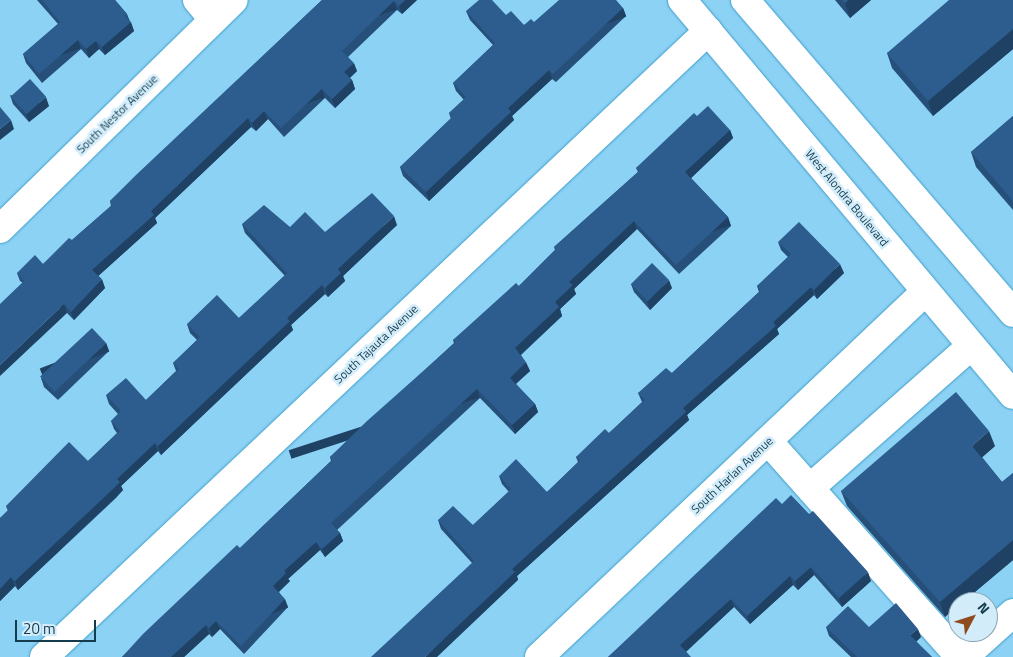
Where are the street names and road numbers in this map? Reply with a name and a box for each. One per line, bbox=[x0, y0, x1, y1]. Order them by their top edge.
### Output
street label: South Nestor Avenue bbox=[73, 72, 161, 156]
street label: West Alondra Boulevard bbox=[802, 147, 892, 249]
street label: South Tajauta Avenue bbox=[331, 302, 421, 386]
street label: South Harlan Avenue bbox=[688, 434, 776, 516]

